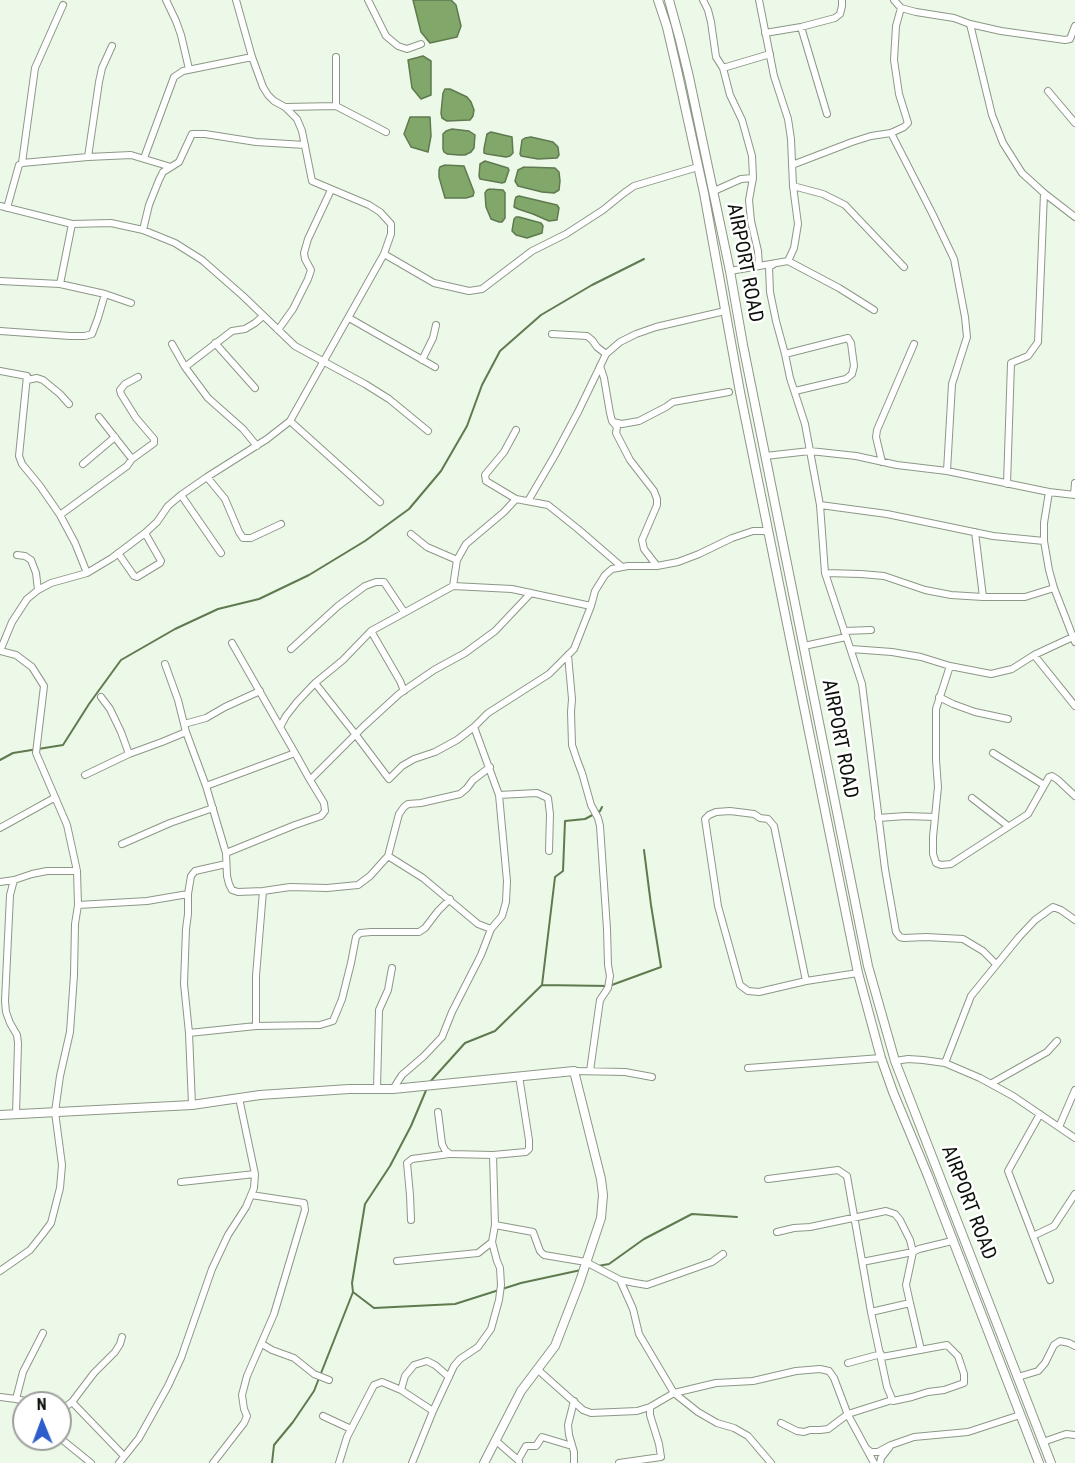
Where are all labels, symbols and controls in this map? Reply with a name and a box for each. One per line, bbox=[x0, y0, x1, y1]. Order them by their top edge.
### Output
street label: AIRPORT ROAD bbox=[721, 202, 767, 324]
street label: AIRPORT ROAD bbox=[816, 678, 862, 800]
street label: AIRPORT ROAD bbox=[935, 1142, 1001, 1264]
north arrow bbox=[12, 1391, 72, 1451]
text: N bbox=[37, 1395, 47, 1414]

